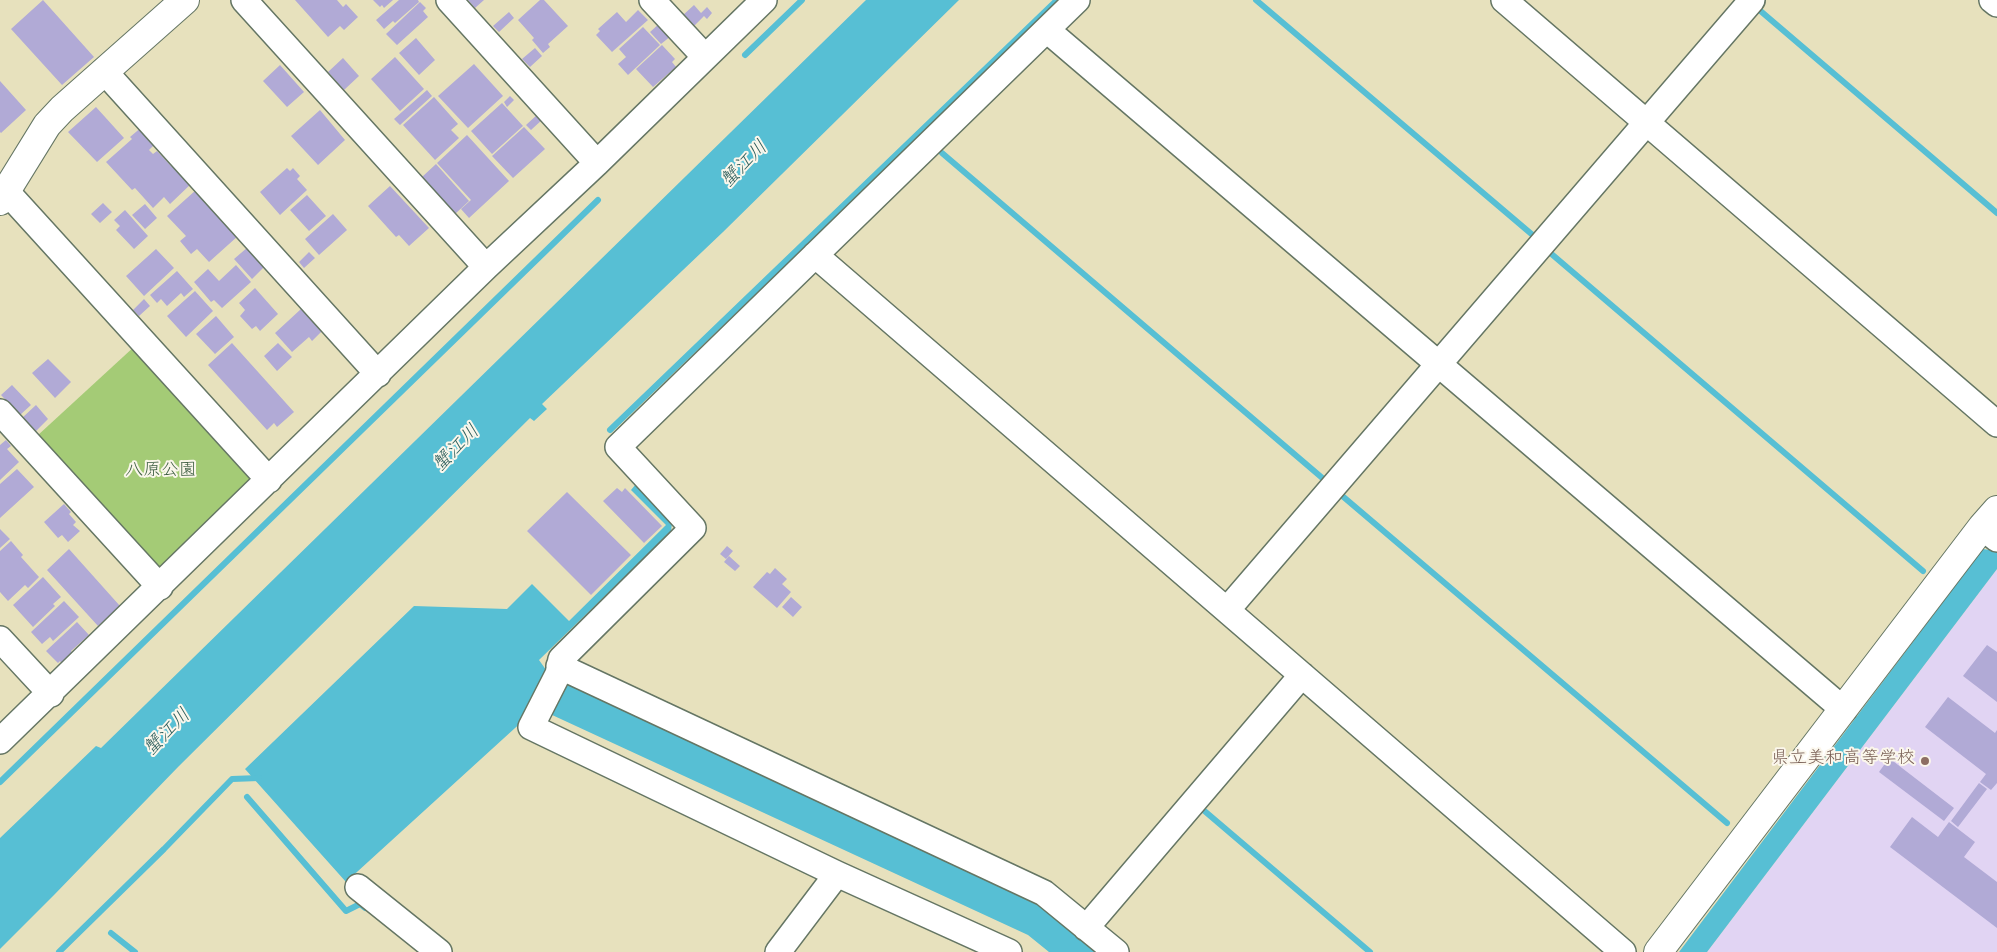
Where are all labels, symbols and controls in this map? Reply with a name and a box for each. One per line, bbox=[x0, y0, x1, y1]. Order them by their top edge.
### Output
water label: 蟹江川 bbox=[718, 138, 774, 194]
water label: 蟹江川 bbox=[430, 422, 486, 478]
park label: 八原公園 bbox=[125, 462, 197, 484]
water label: 蟹江川 bbox=[141, 706, 197, 762]
place label: 県立美和高等学校 bbox=[1771, 750, 1915, 772]
marker: 県立美和高等学校 bbox=[1919, 755, 1931, 767]

